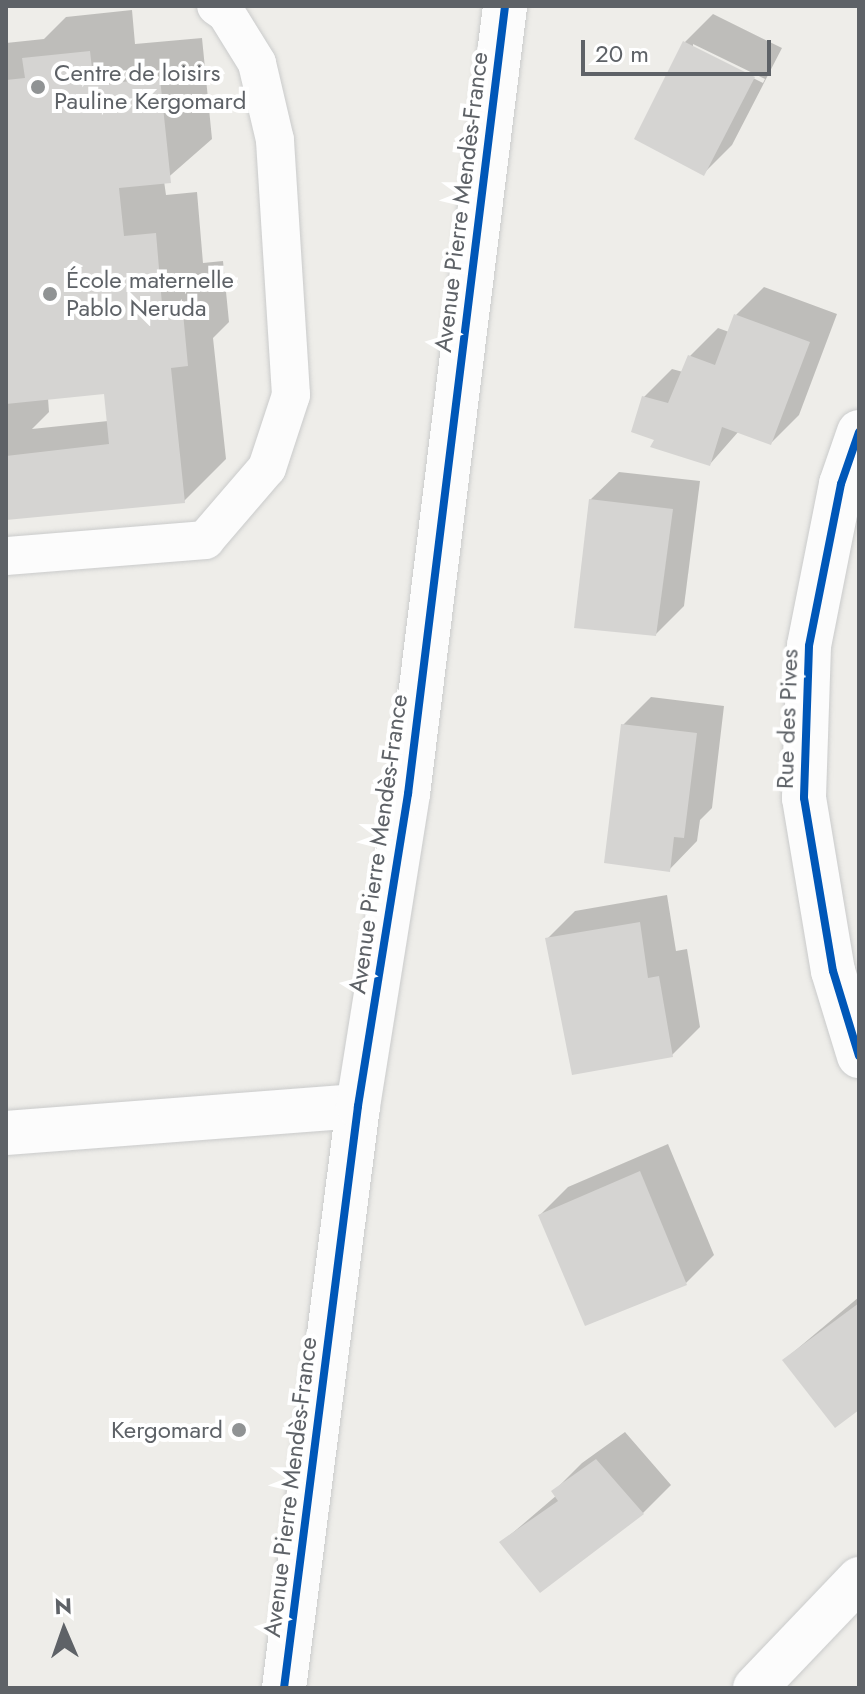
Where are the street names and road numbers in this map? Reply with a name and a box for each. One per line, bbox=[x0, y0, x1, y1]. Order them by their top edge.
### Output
street label: Avenue Pierre Mendès-France bbox=[428, 50, 494, 354]
street label: Rue des Pives bbox=[770, 648, 804, 790]
street label: Avenue Pierre Mendès-France bbox=[343, 692, 413, 996]
street label: Avenue Pierre Mendès-France bbox=[257, 1335, 323, 1639]

